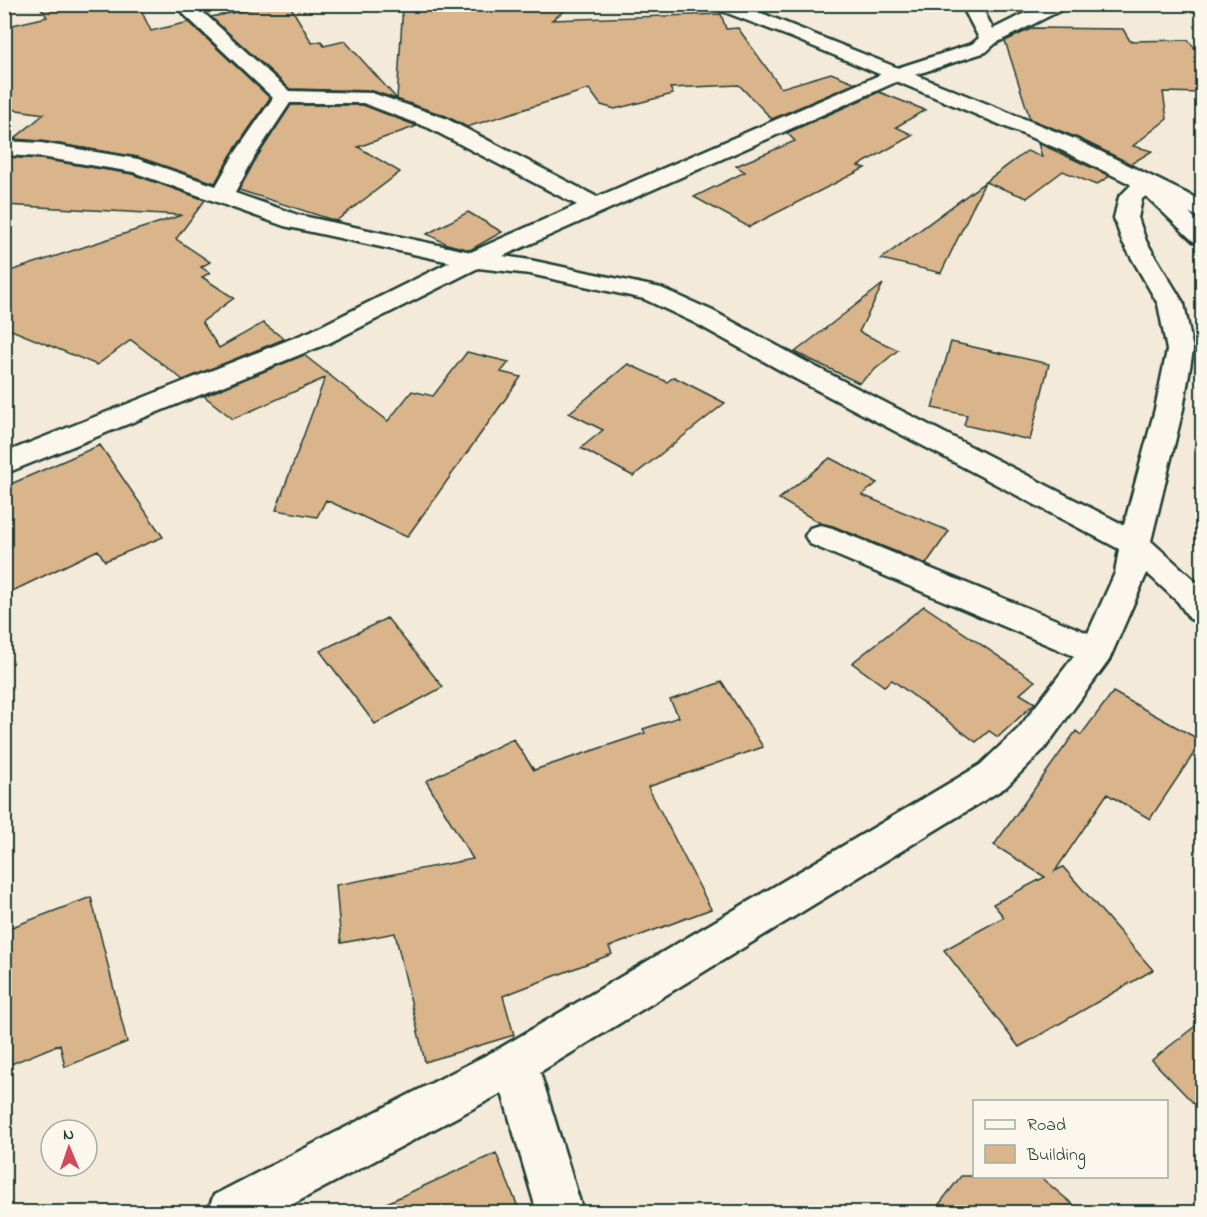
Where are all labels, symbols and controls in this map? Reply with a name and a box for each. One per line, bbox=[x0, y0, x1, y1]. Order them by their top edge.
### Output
legend bbox=[973, 1100, 1168, 1178]
text: Road bbox=[1027, 1113, 1066, 1139]
north arrow bbox=[39, 1118, 99, 1178]
text: N bbox=[63, 1123, 75, 1147]
text: Building bbox=[1026, 1143, 1086, 1170]

